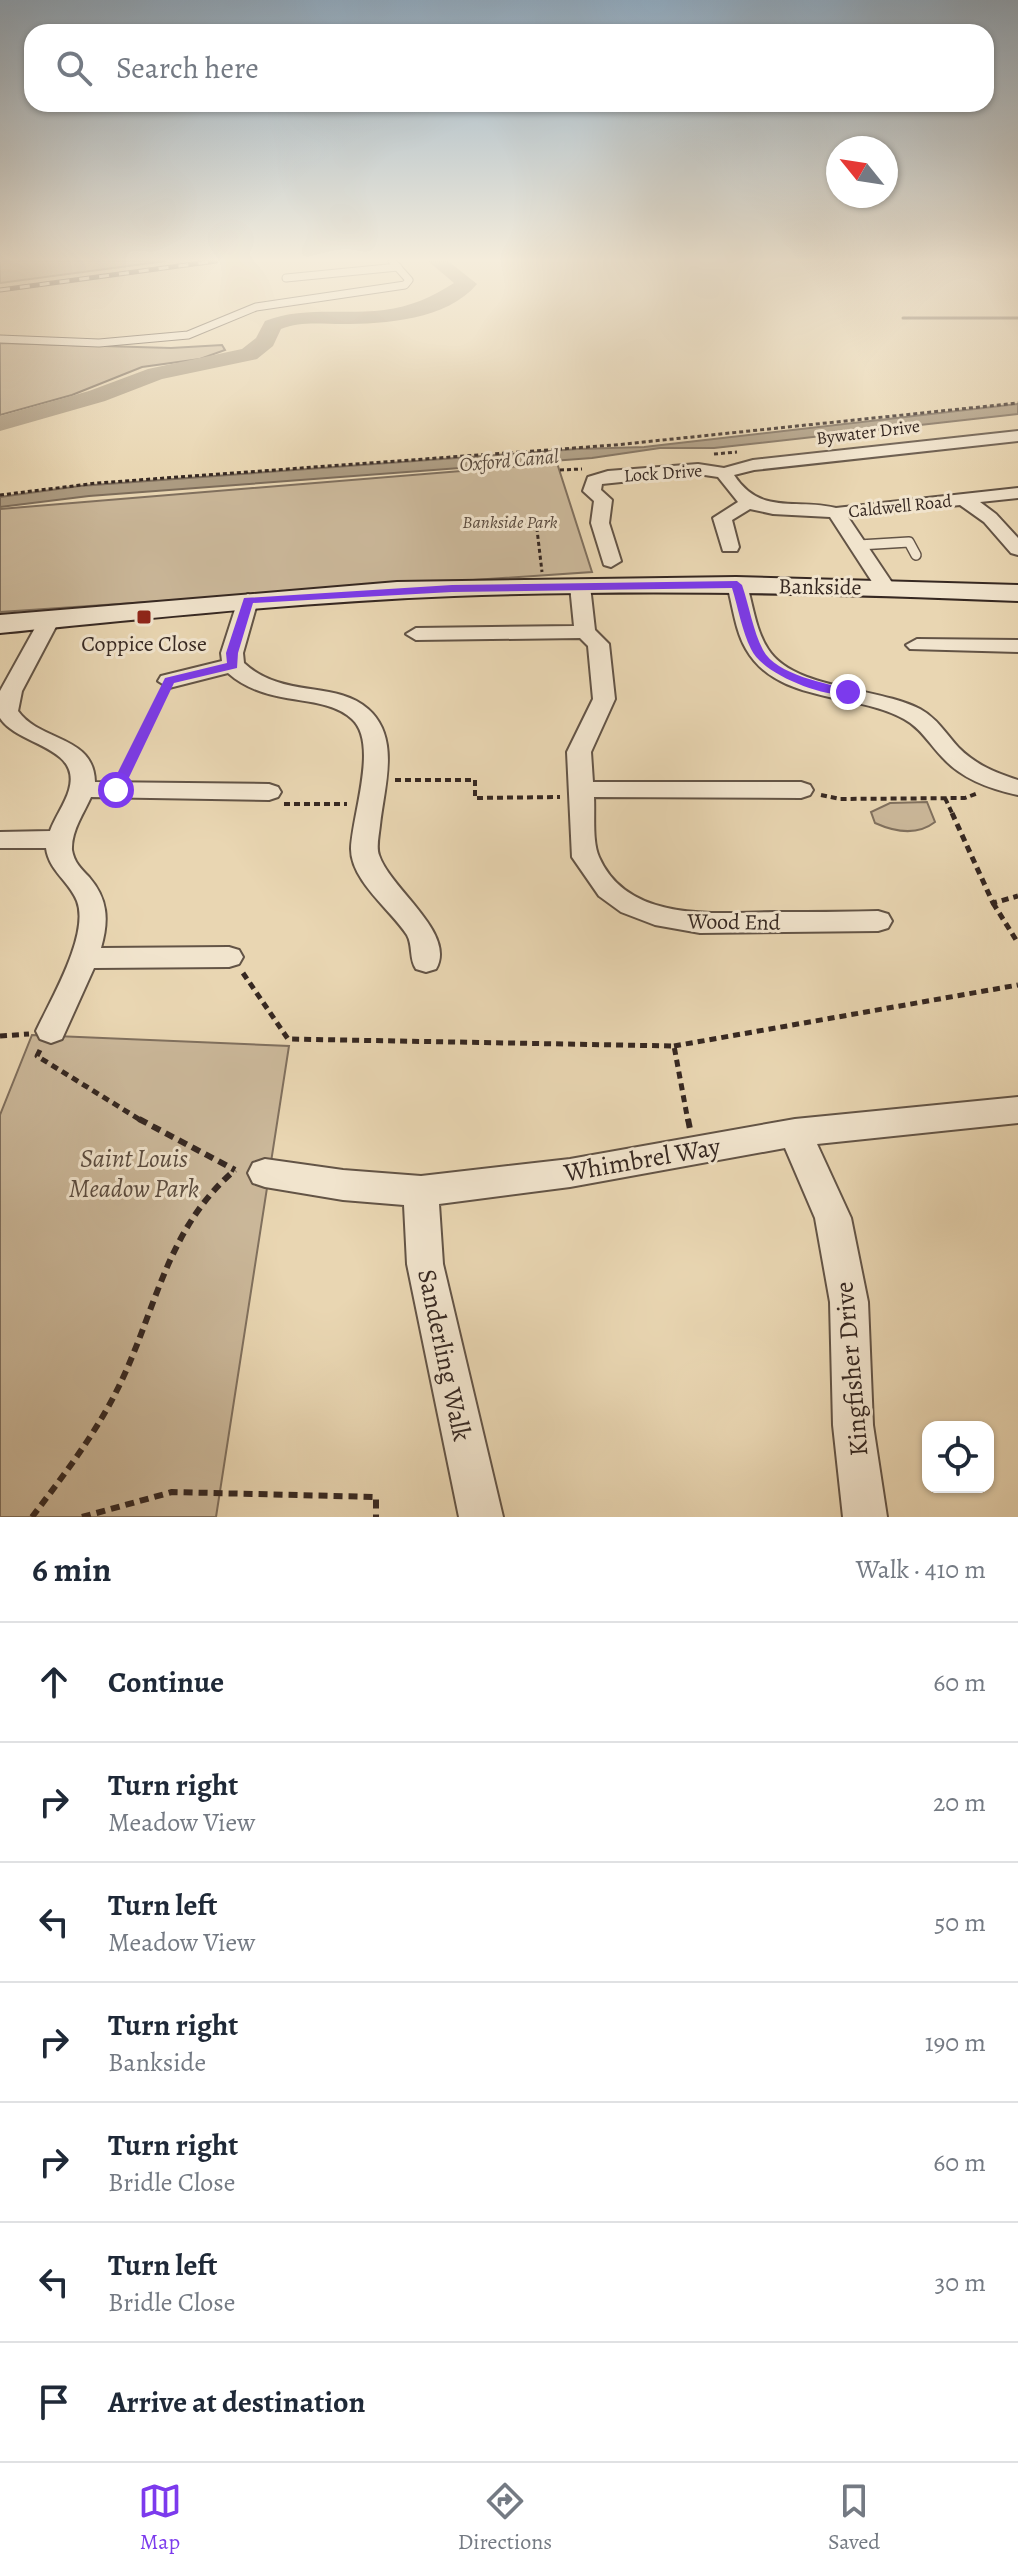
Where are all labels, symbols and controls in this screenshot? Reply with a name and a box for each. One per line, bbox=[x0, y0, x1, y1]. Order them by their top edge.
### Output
search box bbox=[24, 24, 994, 112]
icon: search bbox=[52, 46, 96, 90]
text: Search here bbox=[116, 48, 259, 88]
north arrow bbox=[826, 136, 898, 208]
street label: Bywater Drive bbox=[815, 414, 921, 450]
water label: Oxford Canal bbox=[458, 443, 560, 478]
street label: Lock Drive bbox=[623, 458, 703, 488]
street label: Caldwell Road bbox=[847, 489, 953, 523]
park label: Bankside Park bbox=[462, 510, 558, 534]
street label: Bankside bbox=[778, 571, 862, 603]
marker: Coppice Close bbox=[135, 608, 153, 626]
place label: Coppice Close bbox=[81, 629, 207, 659]
route end bbox=[830, 674, 866, 710]
route start bbox=[98, 772, 134, 808]
street label: Wood End bbox=[686, 906, 781, 938]
street label: Whimbrel Way bbox=[560, 1128, 723, 1191]
park label: Saint Louis Meadow Park bbox=[69, 1141, 199, 1206]
street label: Sanderling Walk bbox=[409, 1266, 480, 1444]
street label: Kingfisher Drive bbox=[826, 1280, 877, 1458]
map controls bbox=[922, 1421, 994, 1493]
button: locate bbox=[922, 1421, 994, 1493]
text: 6 min bbox=[32, 1546, 111, 1593]
text: Walk · 410 m bbox=[856, 1552, 986, 1587]
icon: ahead bbox=[32, 1660, 76, 1704]
text: Continue bbox=[108, 1662, 224, 1702]
text: 60 m bbox=[933, 1665, 986, 1700]
text: Turn right bbox=[108, 1765, 238, 1805]
icon: right bbox=[32, 1780, 76, 1824]
text: 20 m bbox=[933, 1785, 986, 1820]
text: Meadow View bbox=[108, 1805, 255, 1840]
text: Turn left bbox=[108, 1885, 217, 1925]
icon: left bbox=[32, 1900, 76, 1944]
text: 50 m bbox=[934, 1905, 986, 1940]
text: Meadow View bbox=[108, 1925, 255, 1960]
text: Turn right bbox=[108, 2005, 238, 2045]
icon: right bbox=[32, 2020, 76, 2064]
text: 190 m bbox=[925, 2025, 986, 2060]
text: Bankside bbox=[108, 2045, 206, 2080]
text: Turn right bbox=[108, 2125, 238, 2165]
icon: right bbox=[32, 2140, 76, 2184]
text: 60 m bbox=[933, 2145, 986, 2180]
text: Bridle Close bbox=[108, 2165, 235, 2200]
text: Turn left bbox=[108, 2245, 217, 2285]
icon: left bbox=[32, 2260, 76, 2304]
text: 30 m bbox=[935, 2265, 986, 2300]
text: Bridle Close bbox=[108, 2285, 235, 2320]
icon: arrive bbox=[32, 2380, 76, 2424]
text: Arrive at destination bbox=[108, 2382, 365, 2422]
tab: Map bbox=[138, 2479, 182, 2557]
tab: Directions bbox=[458, 2479, 552, 2557]
tab: Saved bbox=[828, 2479, 880, 2557]

